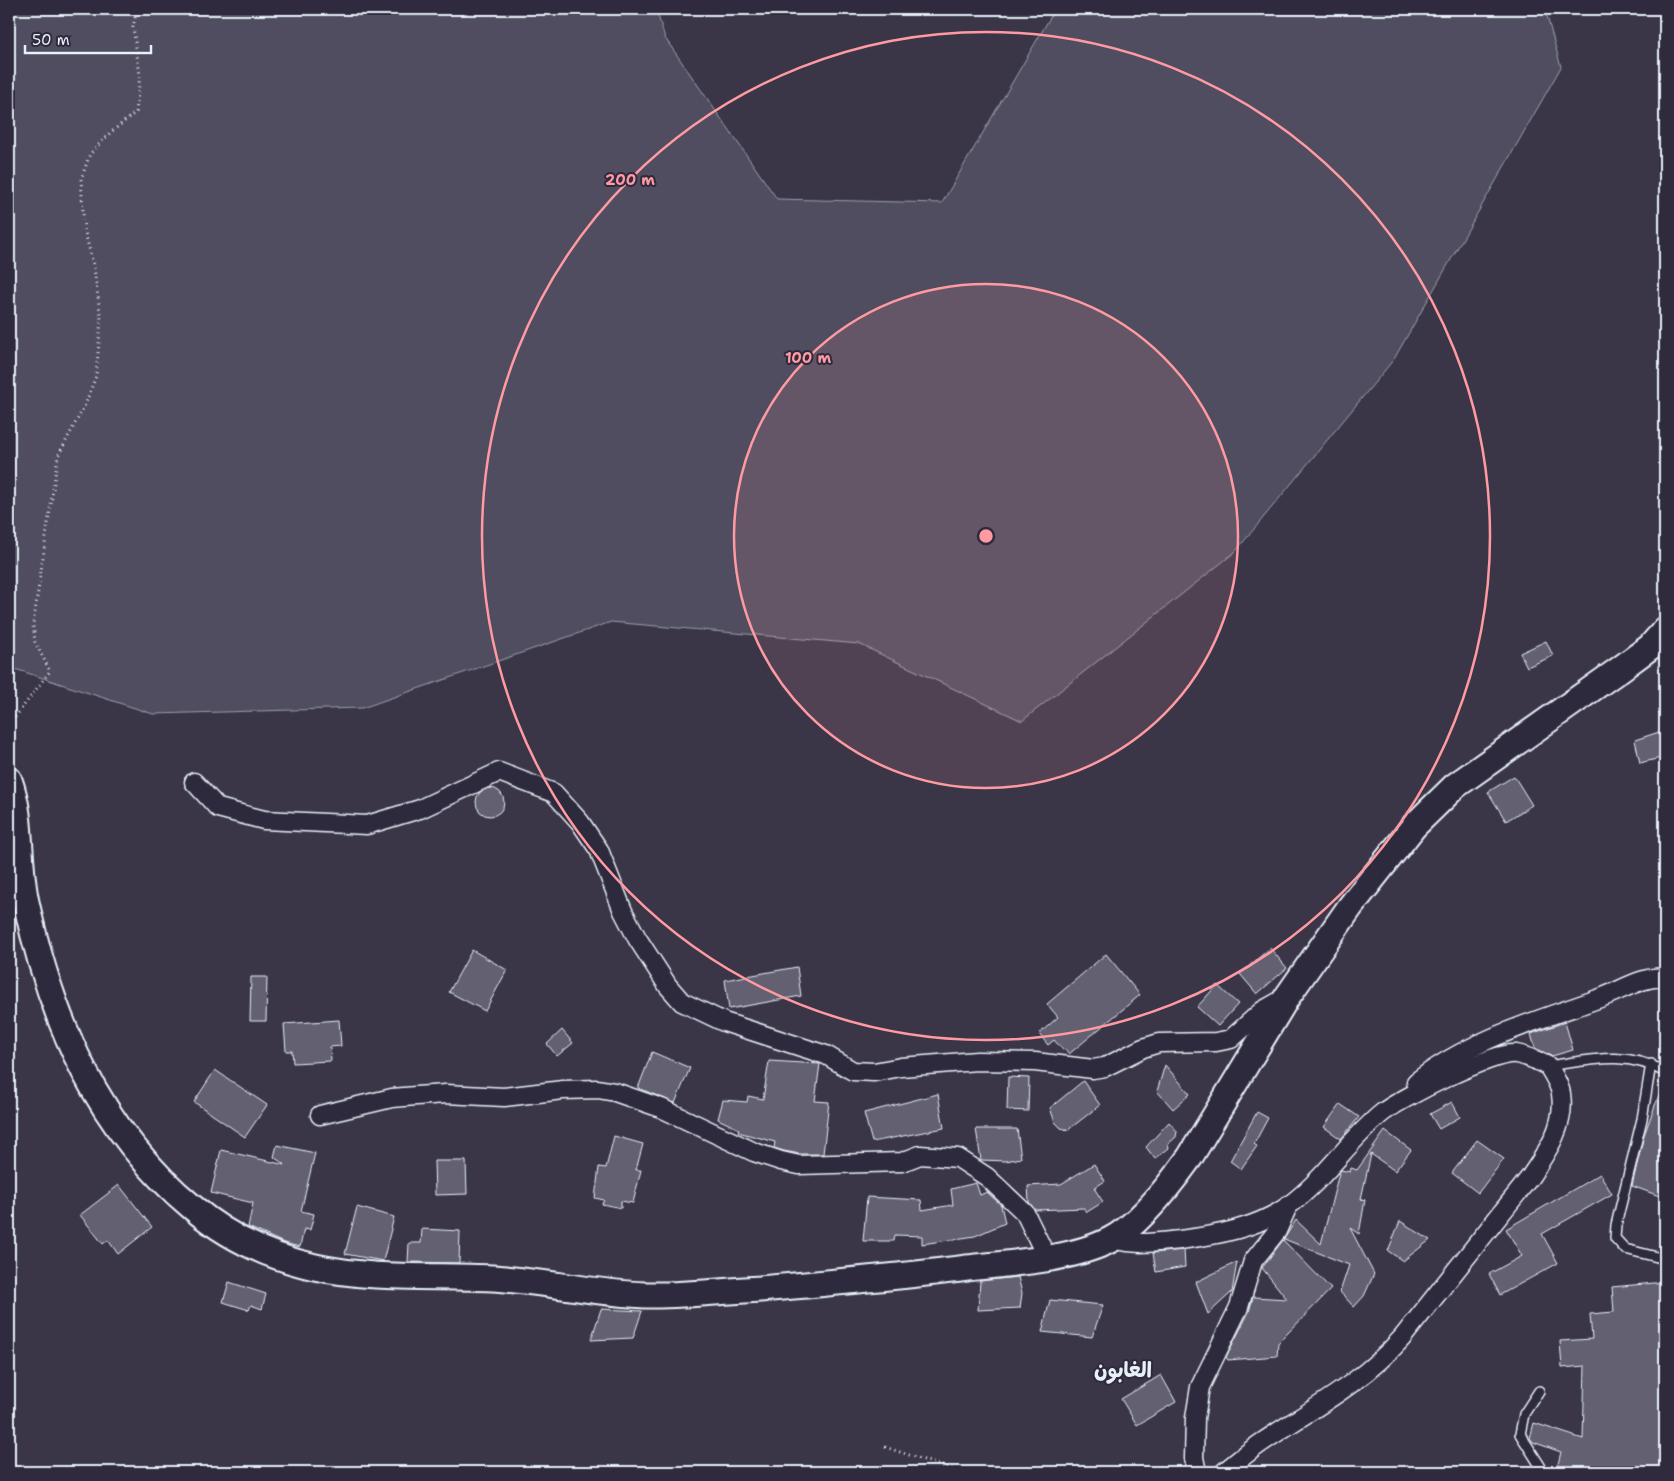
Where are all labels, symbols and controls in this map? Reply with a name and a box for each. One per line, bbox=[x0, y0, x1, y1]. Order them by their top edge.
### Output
scale bar bbox=[25, 22, 151, 54]
text: 50 m bbox=[32, 30, 70, 50]
text: 200 m bbox=[605, 170, 655, 190]
text: 100 m bbox=[785, 348, 831, 368]
centre of rings bbox=[977, 527, 995, 545]
district label: الغابون bbox=[1094, 1356, 1152, 1384]

